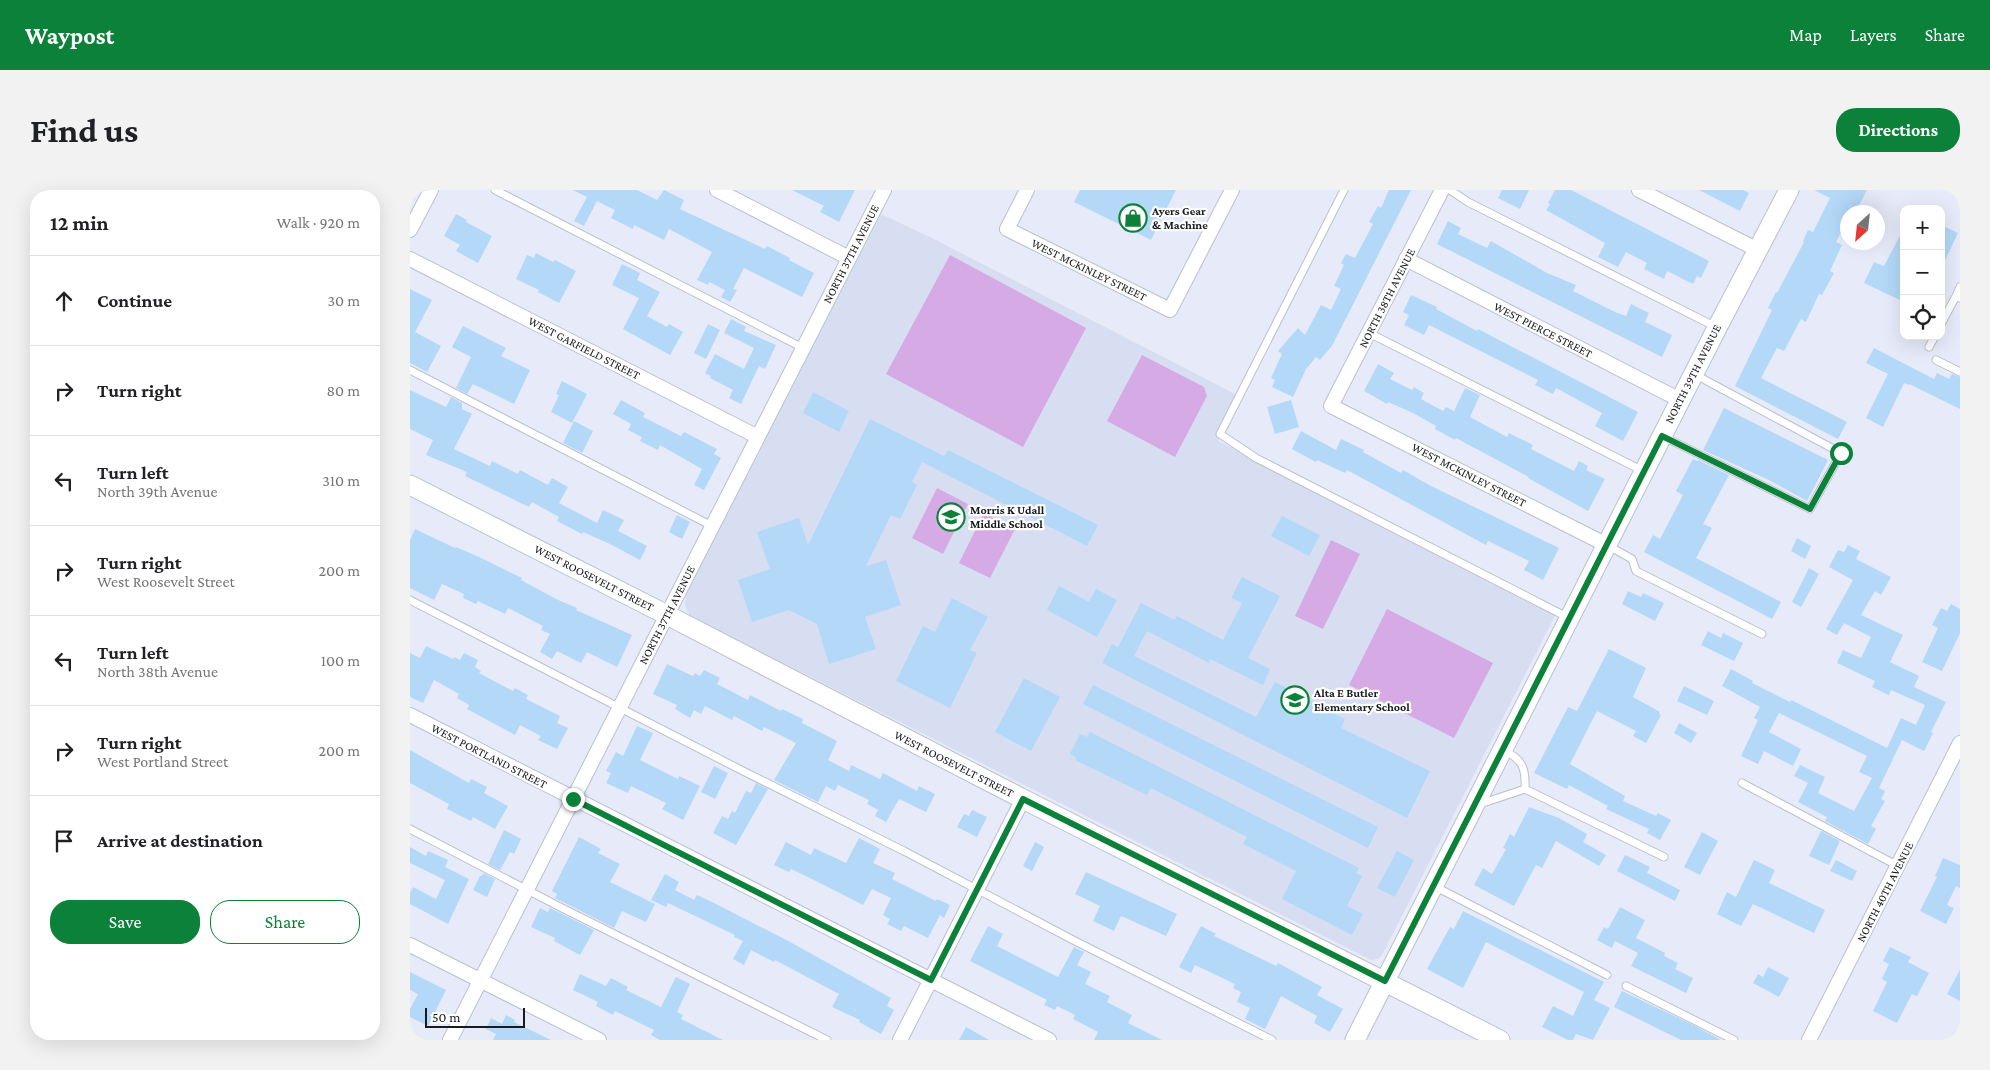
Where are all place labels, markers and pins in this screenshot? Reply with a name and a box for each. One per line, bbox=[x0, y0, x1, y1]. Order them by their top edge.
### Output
shop icon: Ayers Gear & Machine bbox=[1118, 203, 1148, 233]
place label: Ayers Gear & Machine bbox=[1151, 204, 1208, 232]
school or university icon: Morris K Udall Middle School bbox=[936, 502, 966, 532]
place label: Morris K Udall Middle School bbox=[970, 503, 1045, 531]
school or university icon: Alta E Butler Elementary School bbox=[1280, 685, 1310, 715]
place label: Alta E Butler Elementary School bbox=[1313, 686, 1410, 714]

